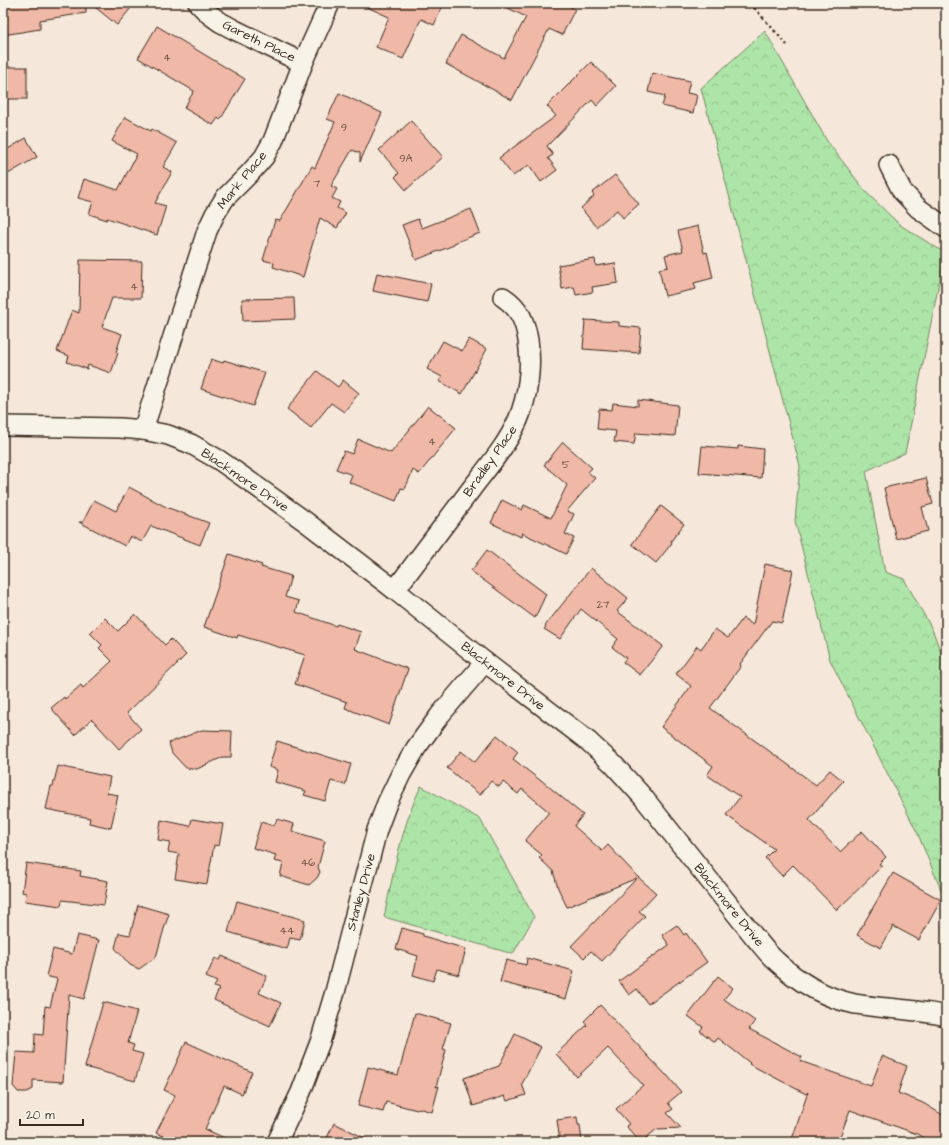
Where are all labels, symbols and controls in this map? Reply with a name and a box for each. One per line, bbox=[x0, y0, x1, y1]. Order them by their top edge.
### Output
street label: Gareth Place bbox=[220, 16, 298, 66]
house number: 4 bbox=[163, 50, 171, 65]
house number: 9 bbox=[341, 120, 347, 135]
street label: Mark Place bbox=[213, 147, 271, 213]
house number: 9A bbox=[399, 151, 413, 166]
house number: 7 bbox=[314, 176, 321, 191]
house number: 4 bbox=[130, 279, 138, 294]
street label: Bradley Place bbox=[459, 422, 522, 501]
house number: 4 bbox=[428, 434, 436, 449]
street label: Blackmore Drive bbox=[198, 444, 292, 516]
house number: 5 bbox=[562, 457, 570, 472]
house number: 27 bbox=[596, 597, 610, 612]
street label: Blackmore Drive bbox=[457, 637, 549, 715]
street label: Stanley Drive bbox=[342, 851, 381, 933]
house number: 46 bbox=[301, 855, 315, 870]
street label: Blackmore Drive bbox=[690, 860, 768, 950]
house number: 44 bbox=[280, 923, 295, 938]
scale bar bbox=[20, 1101, 83, 1127]
text: 20 m bbox=[26, 1107, 55, 1124]

